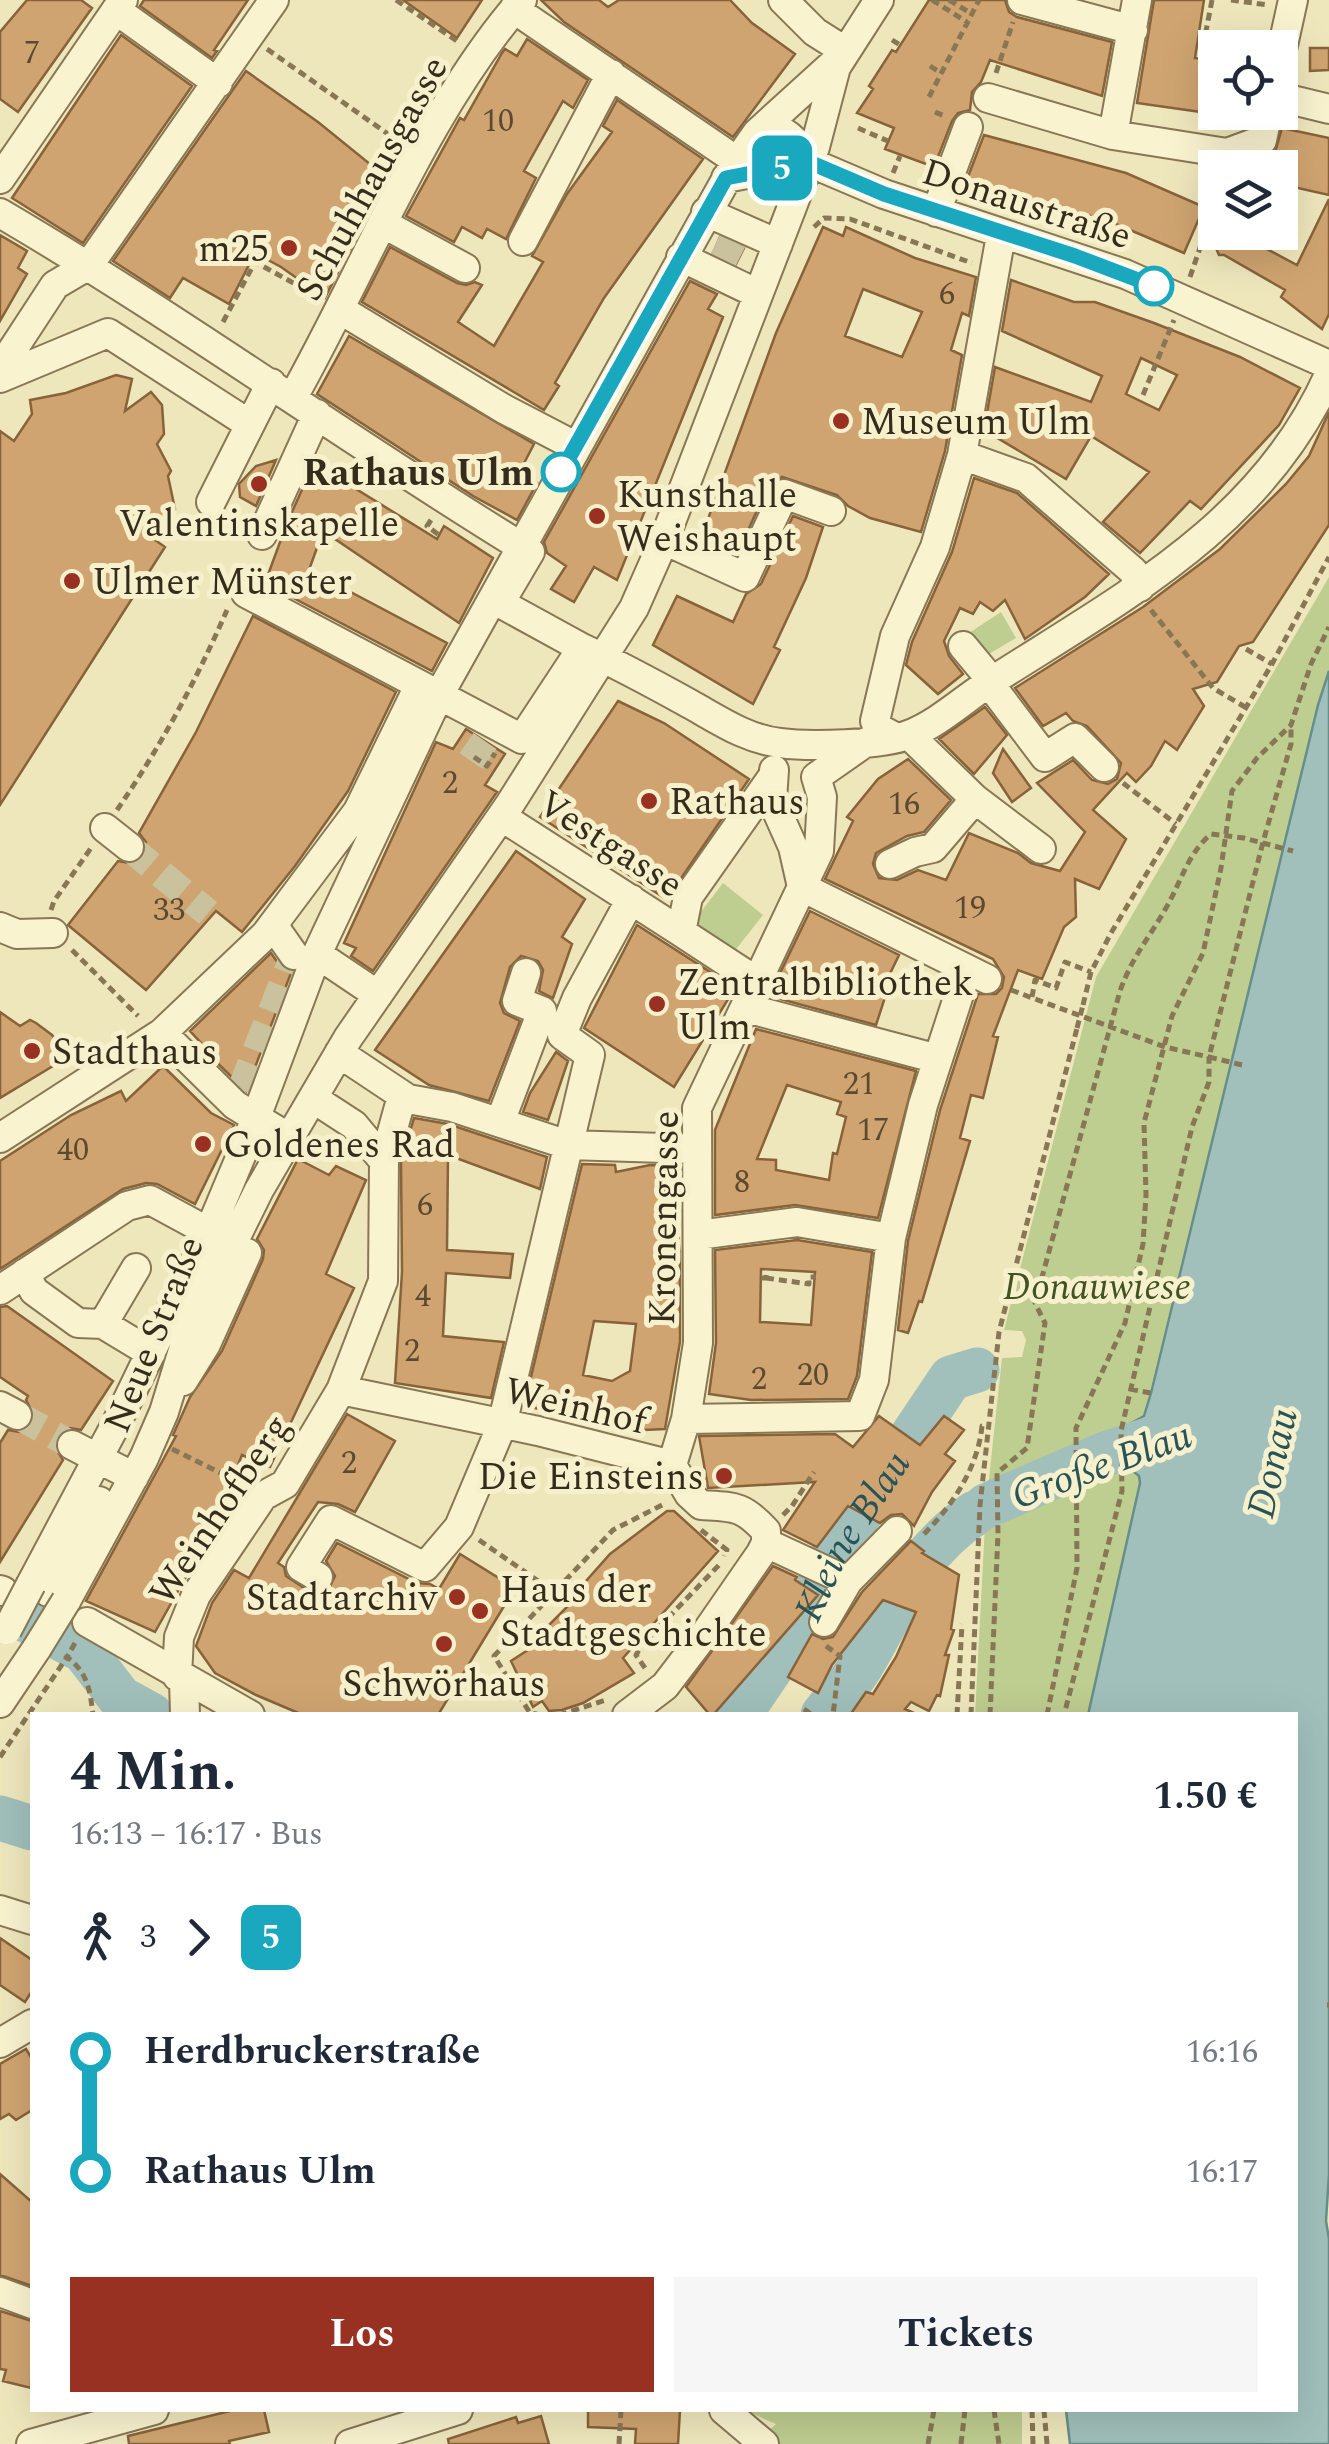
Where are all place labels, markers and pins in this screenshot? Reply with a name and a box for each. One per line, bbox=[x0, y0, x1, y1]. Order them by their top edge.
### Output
place label: m25 bbox=[198, 221, 269, 279]
marker: m25 bbox=[278, 237, 300, 259]
unlabelled marker bbox=[1135, 267, 1173, 305]
place label: Museum Ulm bbox=[861, 394, 1091, 452]
marker: Museum Ulm bbox=[830, 410, 852, 432]
place label: Rathaus Ulm bbox=[302, 445, 534, 503]
marker: Rathaus Ulm bbox=[542, 453, 580, 491]
place label: Kunsthalle Weishaupt bbox=[617, 467, 797, 569]
marker: Valentinskapelle bbox=[248, 473, 270, 495]
place label: Valentinskapelle bbox=[119, 496, 399, 554]
marker: Kunsthalle Weishaupt bbox=[586, 505, 608, 527]
place label: Ulmer Münster bbox=[92, 554, 352, 612]
marker: Ulmer Münster bbox=[61, 570, 83, 592]
place label: Rathaus bbox=[669, 774, 805, 832]
marker: Rathaus bbox=[638, 790, 660, 812]
place label: Zentralbibliothek Ulm bbox=[677, 955, 973, 1057]
marker: Zentralbibliothek Ulm bbox=[646, 993, 668, 1015]
place label: Stadthaus bbox=[52, 1024, 218, 1082]
marker: Stadthaus bbox=[21, 1040, 43, 1062]
place label: Goldenes Rad bbox=[223, 1117, 455, 1175]
marker: Goldenes Rad bbox=[192, 1133, 214, 1155]
place label: Die Einsteins bbox=[478, 1449, 704, 1507]
marker: Die Einsteins bbox=[713, 1465, 735, 1487]
place label: Haus der Stadtgeschichte bbox=[500, 1562, 767, 1664]
place label: Stadtarchiv bbox=[246, 1570, 439, 1628]
marker: Stadtarchiv bbox=[446, 1586, 468, 1608]
marker: Haus der Stadtgeschichte bbox=[469, 1600, 491, 1622]
marker: Schwörhaus bbox=[433, 1633, 455, 1655]
place label: Schwörhaus bbox=[342, 1656, 546, 1714]

